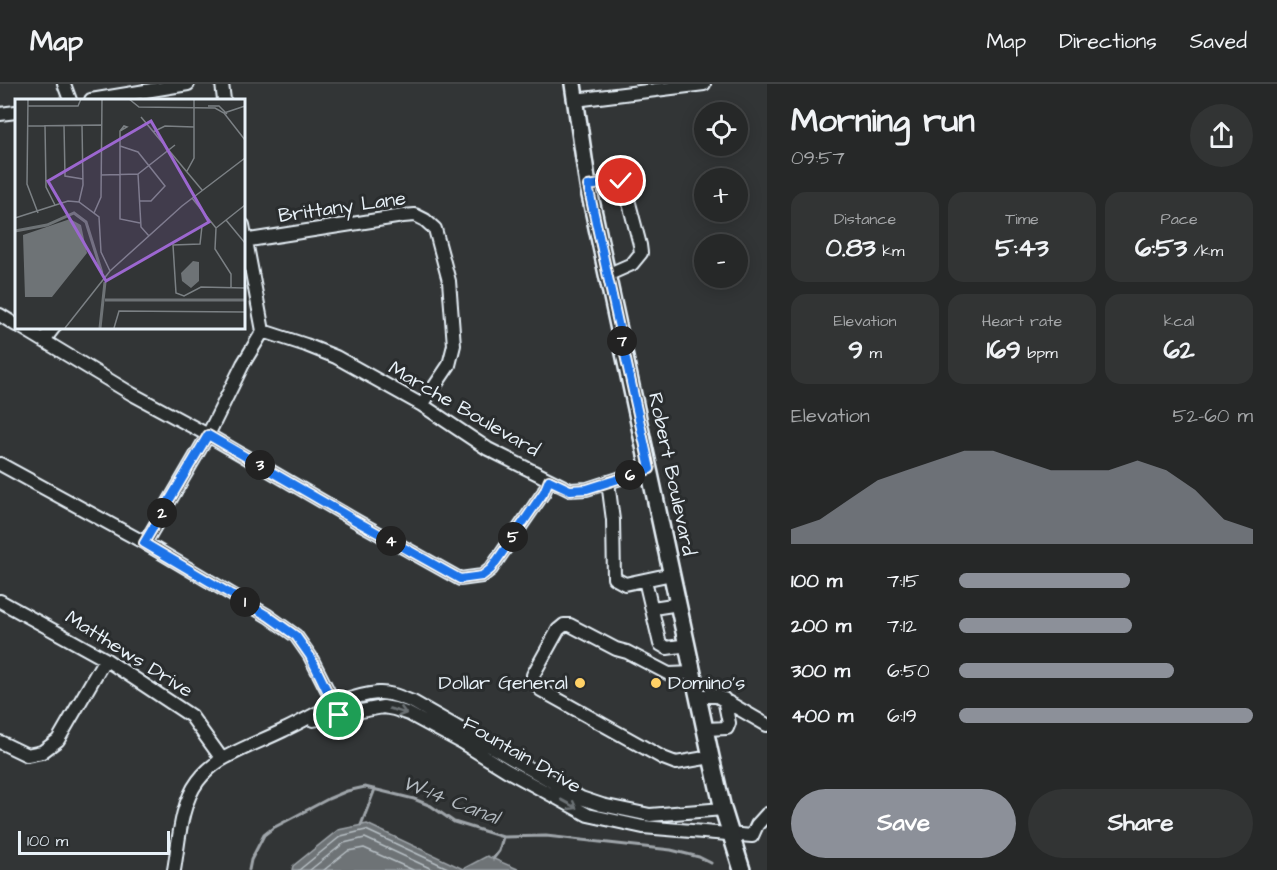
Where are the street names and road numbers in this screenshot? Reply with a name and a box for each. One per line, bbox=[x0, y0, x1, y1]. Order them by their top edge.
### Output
street label: Brittany Lane bbox=[276, 184, 408, 231]
street label: Marche Boulevard bbox=[383, 354, 545, 464]
street label: Robert Boulevard bbox=[641, 390, 703, 558]
street label: Matthews Drive bbox=[60, 603, 198, 705]
street label: Fountain Drive bbox=[458, 710, 587, 800]

